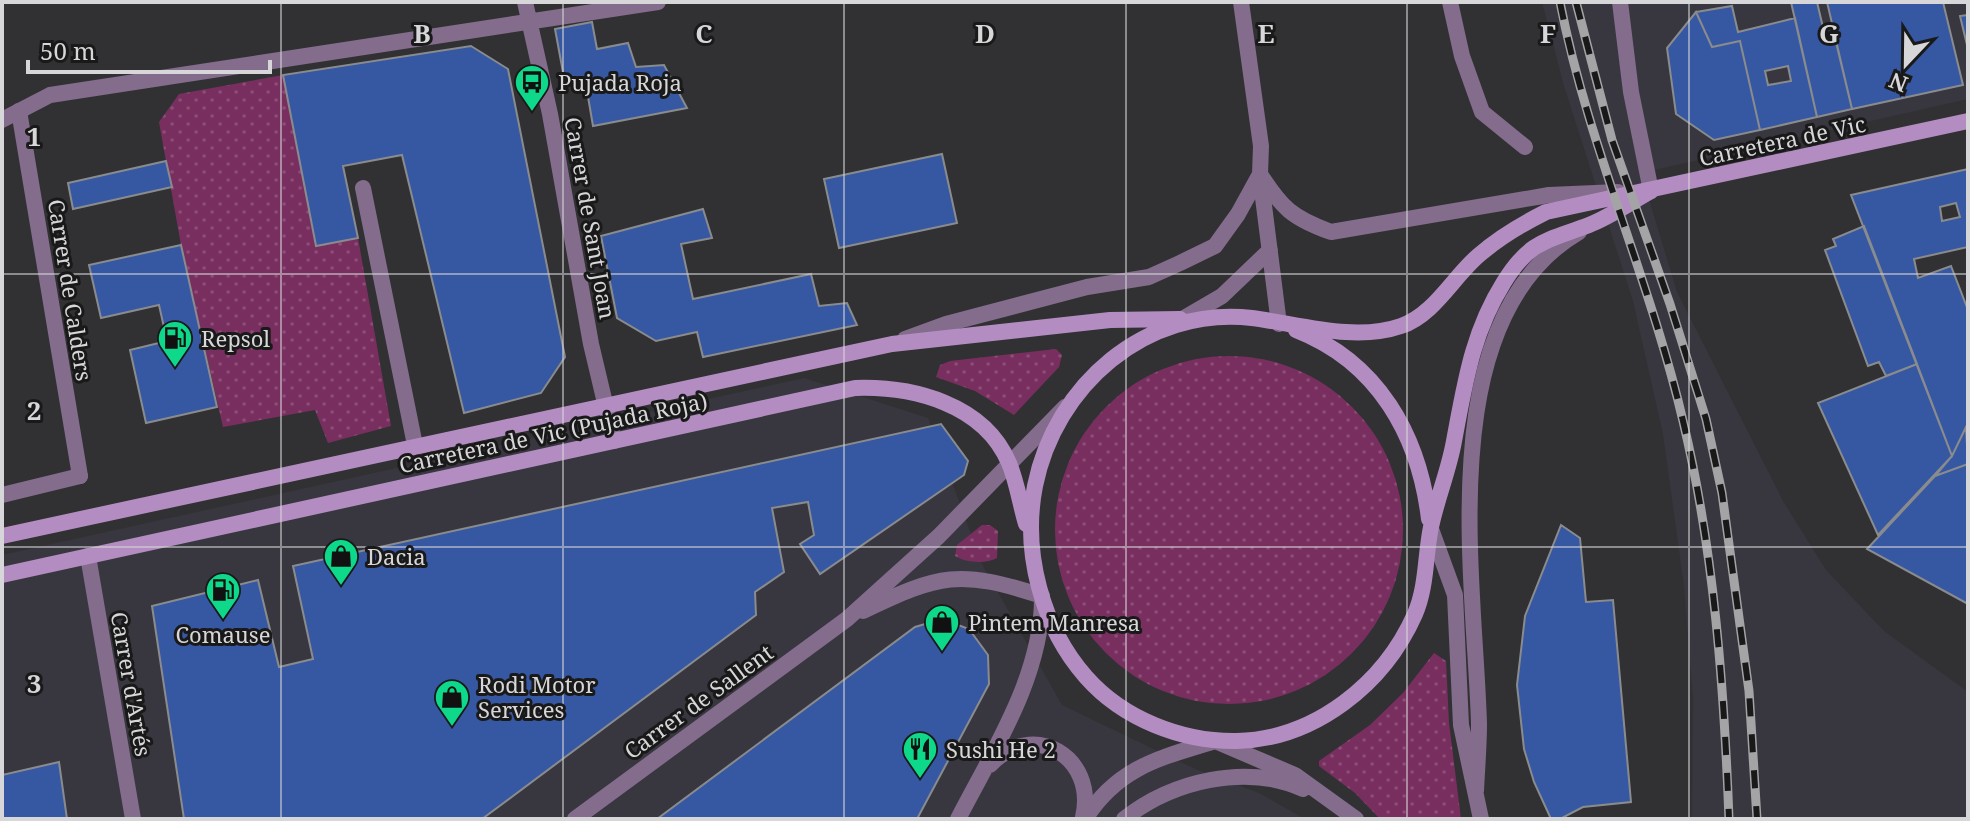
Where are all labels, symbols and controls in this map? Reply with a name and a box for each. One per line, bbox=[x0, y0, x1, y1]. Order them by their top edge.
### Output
text: B bbox=[413, 15, 431, 51]
text: C bbox=[695, 15, 713, 51]
text: D bbox=[975, 15, 995, 51]
text: E bbox=[1258, 15, 1275, 51]
text: F bbox=[1540, 15, 1556, 51]
text: G bbox=[1819, 15, 1839, 51]
scale bar bbox=[28, 24, 270, 74]
north arrow bbox=[1866, 24, 1946, 104]
text: 50 m bbox=[40, 34, 96, 67]
bus stop icon: Pujada Roja bbox=[513, 63, 551, 113]
text: N bbox=[1884, 66, 1912, 101]
place label: Pujada Roja bbox=[558, 67, 682, 97]
street label: Carretera de Vic bbox=[1696, 108, 1868, 172]
street label: Carrer de Sant Joan bbox=[558, 115, 624, 321]
text: 1 bbox=[27, 118, 41, 154]
street label: Carrer de Calders bbox=[42, 197, 100, 383]
fuel station icon: Repsol bbox=[156, 319, 194, 369]
place label: Repsol bbox=[201, 323, 270, 353]
street label: Carretera de Vic (Pujada Roja) bbox=[396, 385, 710, 479]
text: 2 bbox=[27, 392, 41, 428]
shop icon: Dacia bbox=[322, 537, 360, 587]
place label: Dacia bbox=[367, 541, 426, 571]
fuel station icon: Comause bbox=[204, 571, 242, 621]
shop icon: Pintem Manresa bbox=[923, 603, 961, 653]
place label: Pintem Manresa bbox=[968, 607, 1140, 637]
street label: Carrer d'Artés bbox=[105, 609, 159, 759]
place label: Comause bbox=[175, 619, 271, 649]
street label: Carrer de Sallent bbox=[618, 637, 779, 765]
text: 3 bbox=[27, 665, 41, 701]
place label: Rodi Motor Services bbox=[478, 669, 596, 724]
shop icon: Rodi Motor Services bbox=[433, 678, 471, 728]
restaurant icon: Sushi He 2 bbox=[901, 730, 939, 780]
place label: Sushi He 2 bbox=[946, 734, 1056, 764]

